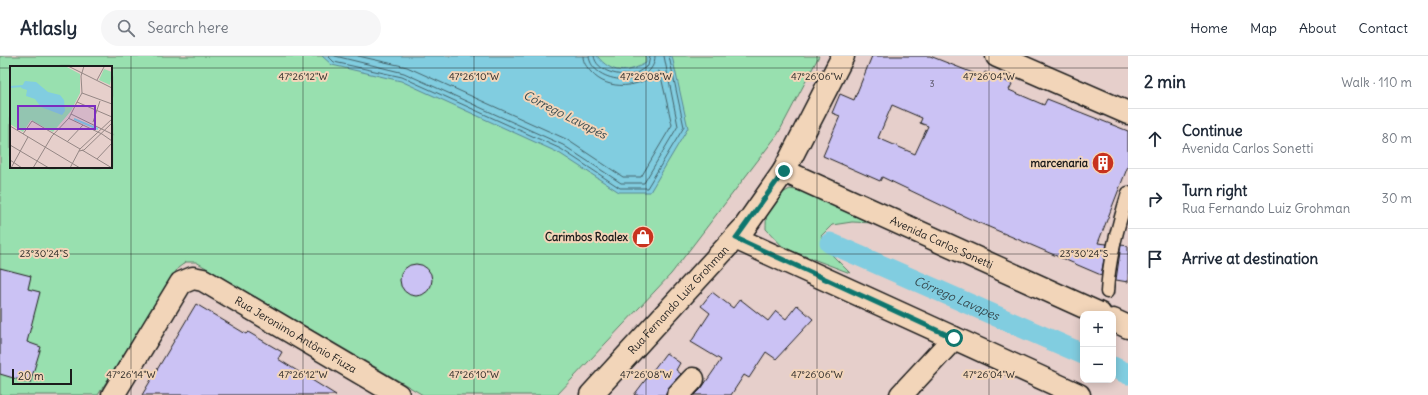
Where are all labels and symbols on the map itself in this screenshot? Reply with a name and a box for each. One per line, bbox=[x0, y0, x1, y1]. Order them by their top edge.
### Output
inset map bbox=[10, 66, 112, 168]
text: 47°26'12"W bbox=[278, 70, 328, 83]
text: 47°26'10"W bbox=[449, 70, 499, 83]
text: 47°26'08"W bbox=[620, 70, 672, 83]
text: 47°26'06"W bbox=[791, 70, 843, 83]
text: 47°26'04"W bbox=[963, 70, 1015, 83]
house number: 3 bbox=[929, 78, 935, 89]
water label: Córrego Lavapés bbox=[521, 87, 611, 143]
building icon: marcenaria bbox=[1090, 150, 1116, 176]
place label: marcenaria bbox=[1030, 156, 1089, 170]
route end bbox=[775, 162, 793, 180]
street label: Avenida Carlos Sonetti bbox=[888, 213, 995, 272]
shop icon: Carimbos Roalex bbox=[630, 224, 656, 250]
place label: Carimbos Roalex bbox=[545, 230, 629, 244]
street label: Rua Fernando Luiz Grohman bbox=[625, 243, 731, 357]
text: 23°30'24"S bbox=[20, 247, 69, 260]
text: 23°30'24"S bbox=[1060, 247, 1109, 260]
water label: Córrego Lavapes bbox=[912, 273, 1003, 324]
street label: Rua Jeronimo Antônio Fiuza bbox=[232, 293, 359, 376]
route start bbox=[945, 329, 963, 347]
scale bar bbox=[12, 367, 72, 386]
text: 47°26'14"W bbox=[106, 368, 156, 381]
text: 47°26'12"W bbox=[278, 368, 328, 381]
text: 47°26'10"W bbox=[449, 368, 499, 381]
text: 47°26'08"W bbox=[620, 368, 672, 381]
text: 47°26'06"W bbox=[791, 368, 843, 381]
text: 47°26'04"W bbox=[963, 368, 1015, 381]

